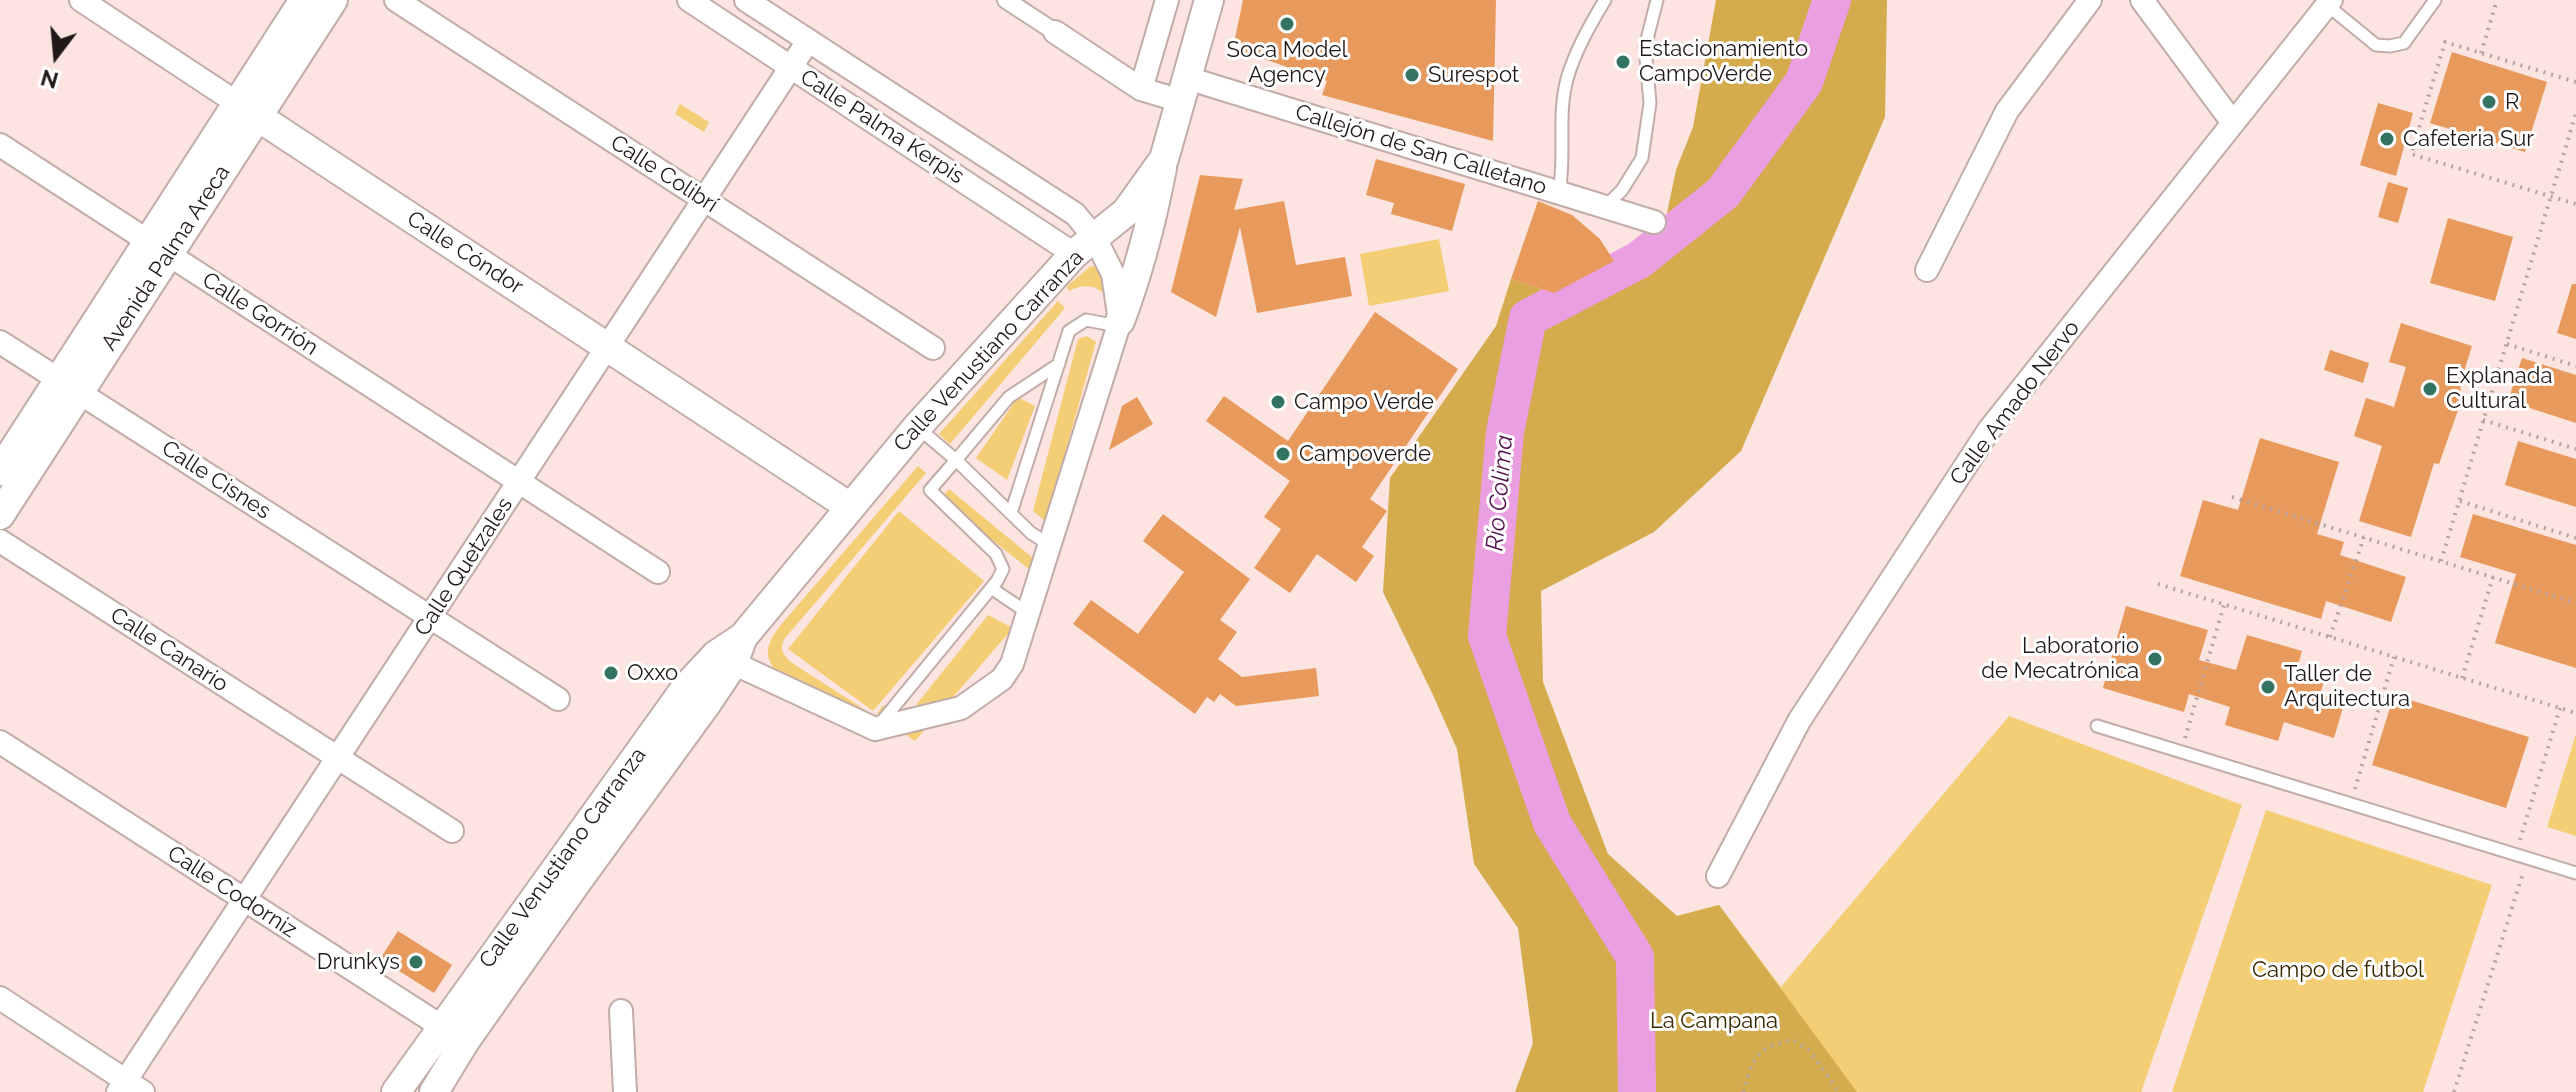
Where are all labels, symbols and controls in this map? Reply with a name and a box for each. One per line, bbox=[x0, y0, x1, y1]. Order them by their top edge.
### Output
marker: Soca Model Agency bbox=[1278, 15, 1296, 33]
north arrow bbox=[16, 16, 96, 96]
place label: Estacionamiento CampoVerde bbox=[1639, 36, 1808, 88]
place label: Soca Model Agency bbox=[1227, 37, 1347, 88]
marker: Estacionamiento CampoVerde bbox=[1614, 53, 1632, 71]
place label: Surespot bbox=[1428, 62, 1519, 88]
text: N bbox=[38, 64, 61, 94]
street label: Calle Palma Kerpis bbox=[795, 64, 969, 190]
marker: Surespot bbox=[1403, 66, 1421, 84]
place label: R bbox=[2505, 89, 2519, 115]
marker: R bbox=[2480, 93, 2498, 111]
street label: Callejón de San Calletano bbox=[1292, 99, 1550, 201]
place label: Cafeteria Sur bbox=[2403, 126, 2534, 152]
street label: Calle Colibrí bbox=[605, 130, 723, 218]
marker: Cafeteria Sur bbox=[2378, 130, 2396, 148]
street label: Avenida Palma Areca bbox=[96, 160, 236, 356]
street label: Calle Cóndor bbox=[402, 206, 528, 300]
street label: Calle Venustiano Carranza bbox=[889, 245, 1089, 457]
street label: Calle Gorrión bbox=[197, 267, 323, 361]
street label: Calle Amado Nervo bbox=[1945, 316, 2085, 490]
place label: Explanada Cultural bbox=[2446, 363, 2553, 414]
marker: Explanada Cultural bbox=[2421, 380, 2439, 398]
place label: Campo Verde bbox=[1294, 389, 1434, 415]
marker: Campo Verde bbox=[1269, 393, 1287, 411]
water label: Río Colima bbox=[1481, 434, 1519, 552]
street label: Calle Cisnes bbox=[157, 435, 275, 525]
place label: Campoverde bbox=[1299, 441, 1431, 467]
marker: Campoverde bbox=[1274, 445, 1292, 463]
street label: Calle Quetzales bbox=[409, 493, 519, 641]
street label: Calle Canario bbox=[105, 602, 233, 698]
place label: Laboratorio de Mecatrónica bbox=[1981, 633, 2139, 684]
marker: Laboratorio de Mecatrónica bbox=[2146, 650, 2164, 668]
place label: Oxxo bbox=[627, 660, 678, 686]
place label: Taller de Arquitectura bbox=[2284, 661, 2410, 712]
marker: Oxxo bbox=[602, 664, 620, 682]
marker: Taller de Arquitectura bbox=[2259, 678, 2277, 696]
street label: Calle Venustiano Carranza bbox=[474, 743, 652, 973]
street label: Calle Codorniz bbox=[162, 840, 302, 944]
place label: Drunkys bbox=[317, 949, 400, 975]
marker: Drunkys bbox=[407, 953, 425, 971]
park label: Campo de futbol bbox=[2252, 957, 2424, 983]
park label: La Campana bbox=[1650, 1008, 1778, 1034]

